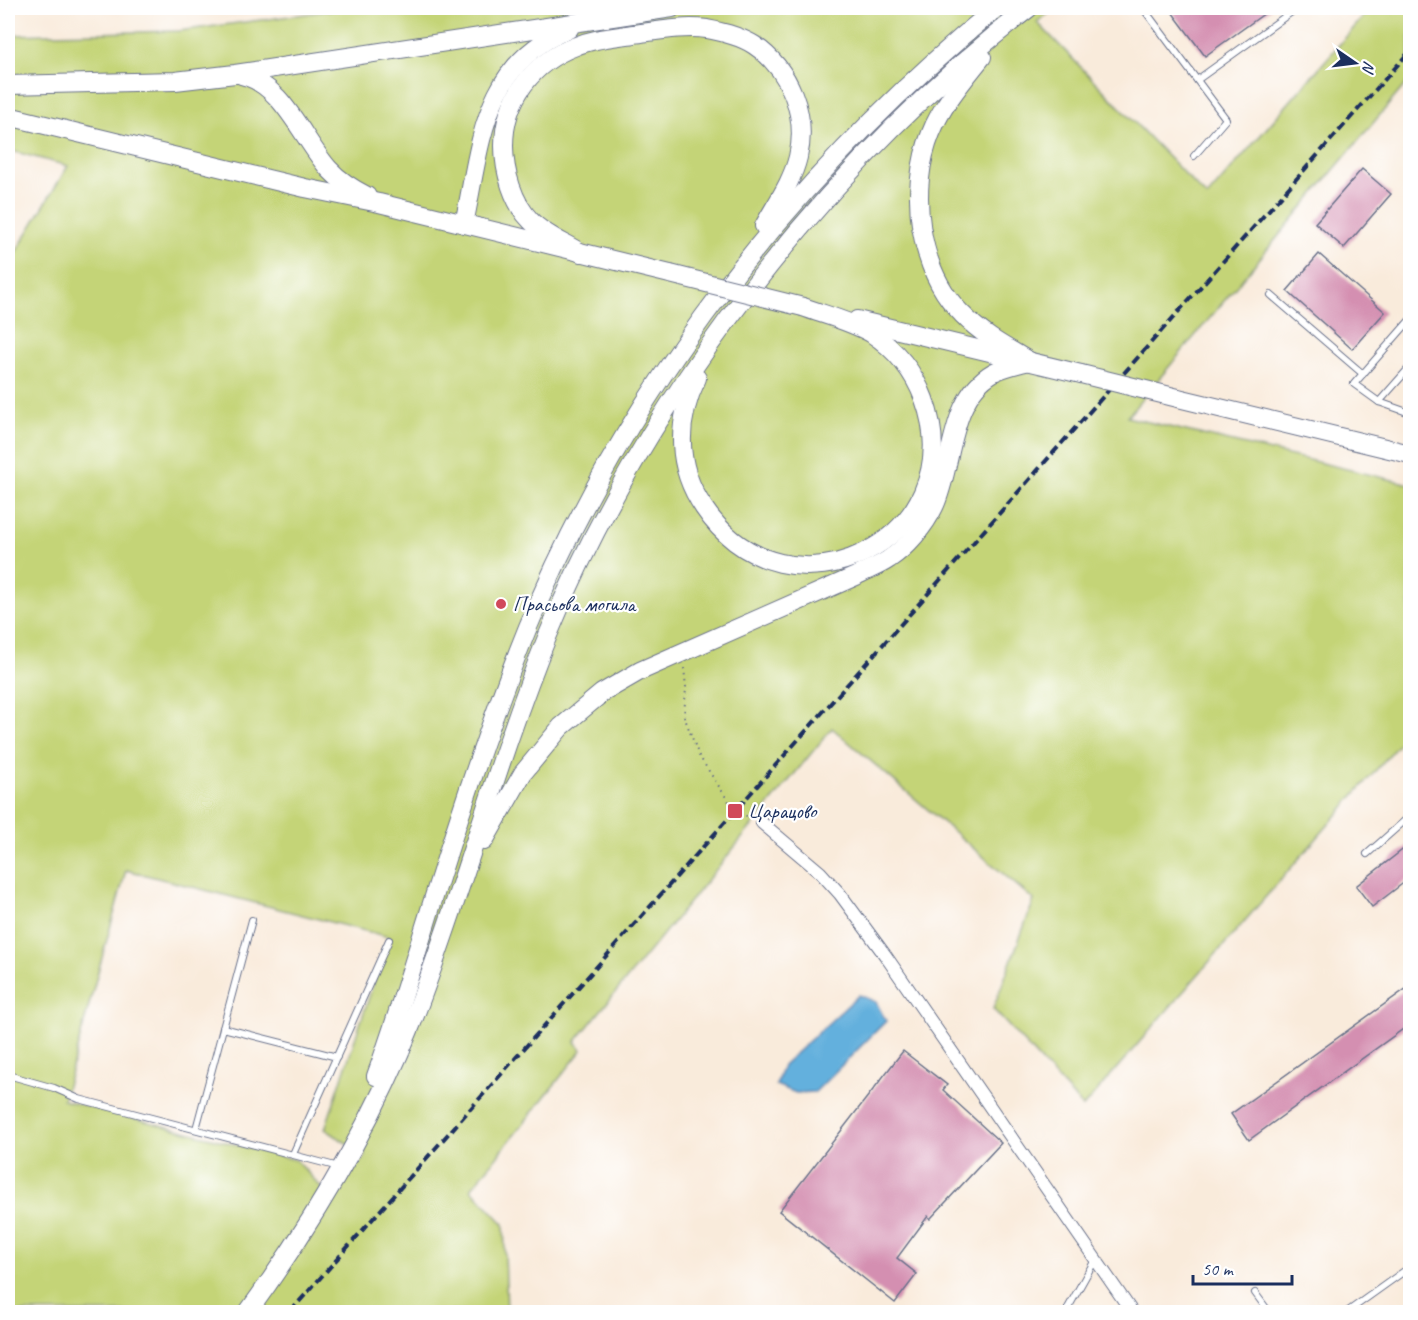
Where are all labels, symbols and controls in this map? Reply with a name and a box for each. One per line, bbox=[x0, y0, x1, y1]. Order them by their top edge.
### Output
north arrow bbox=[1325, 33, 1385, 93]
text: N bbox=[1357, 59, 1379, 77]
place label: Прасьова могила bbox=[513, 591, 638, 617]
marker: Прасьова могила bbox=[494, 597, 508, 611]
place label: Царацово bbox=[748, 798, 818, 824]
marker: Царацово bbox=[726, 802, 744, 820]
scale bar bbox=[1193, 1248, 1292, 1286]
text: 50 m bbox=[1202, 1258, 1235, 1280]

